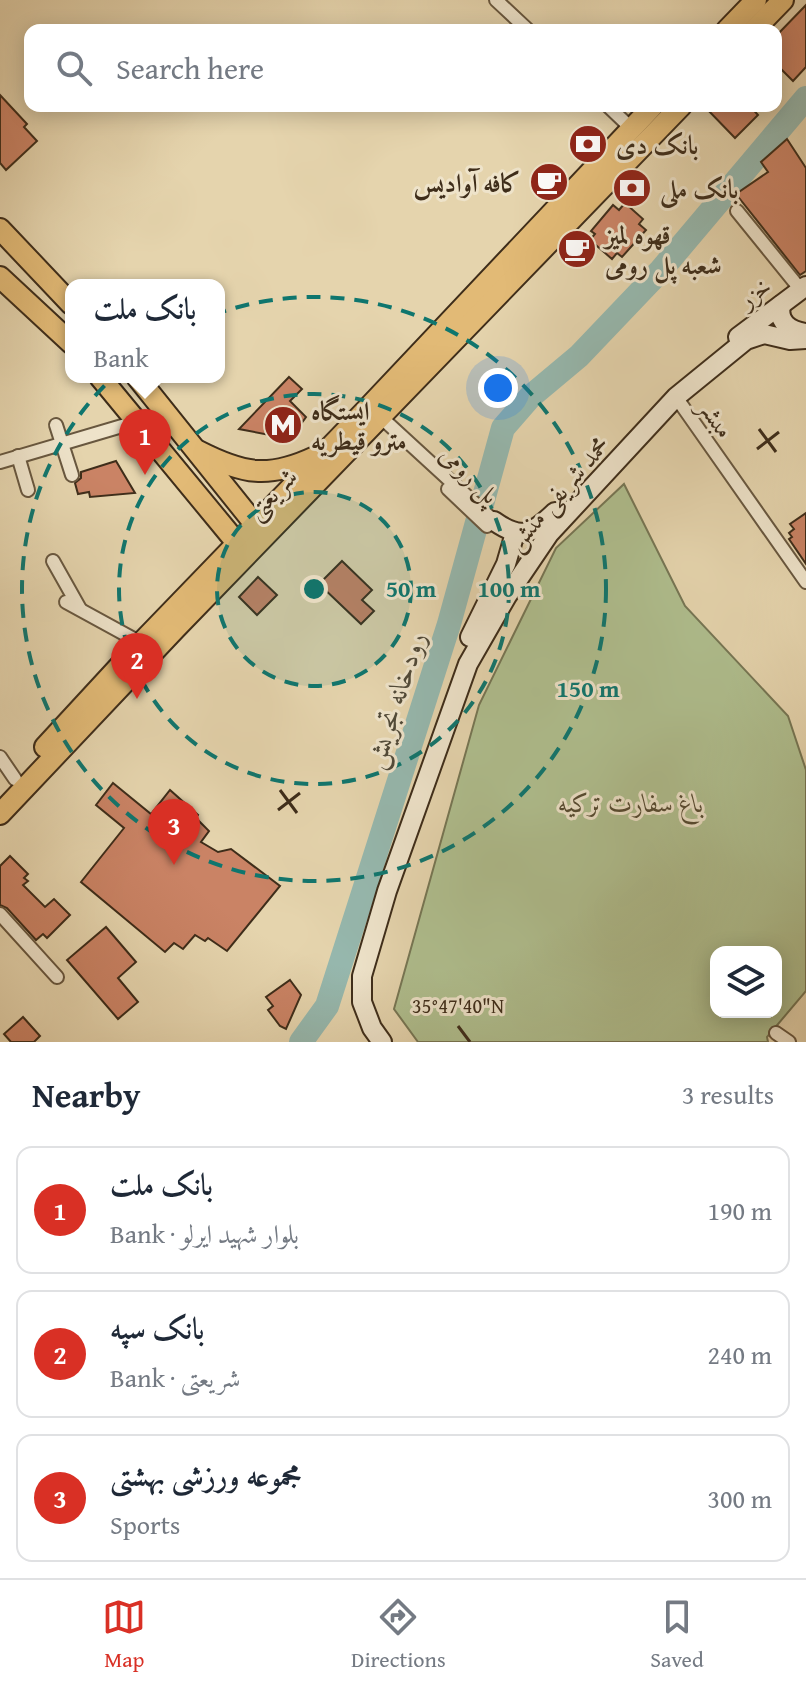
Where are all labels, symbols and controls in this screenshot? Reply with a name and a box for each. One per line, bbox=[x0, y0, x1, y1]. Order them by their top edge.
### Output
search box bbox=[24, 24, 782, 112]
icon: search bbox=[52, 46, 96, 90]
text: Search here bbox=[116, 46, 264, 90]
bank icon: بانک دی bbox=[567, 123, 609, 165]
place label: بانک دی bbox=[616, 125, 699, 164]
cafe icon: کافه آوادیس bbox=[528, 161, 570, 203]
place label: کافه آوادیس bbox=[414, 163, 521, 202]
bank icon: بانک ملی bbox=[611, 167, 653, 209]
place label: بانک ملی bbox=[659, 169, 738, 210]
place label: قهوه لمیز شعبه پل رومی bbox=[602, 215, 722, 284]
cafe icon: قهوه لمیز شعبه پل رومی bbox=[556, 228, 598, 270]
street label: خزر bbox=[727, 266, 779, 319]
popup bbox=[65, 279, 225, 383]
text: بانک ملت bbox=[94, 286, 196, 330]
text: Bank bbox=[94, 338, 148, 377]
your location bbox=[478, 368, 518, 408]
street label: مبشر bbox=[688, 388, 745, 446]
place label: ایستگاه مترو قیطریه bbox=[311, 391, 407, 460]
metro station icon: ایستگاه مترو قیطریه bbox=[262, 404, 304, 446]
pin: 1 bbox=[119, 409, 171, 475]
street label: محمد شریفی منش bbox=[496, 427, 618, 559]
street label: پل رومی bbox=[431, 435, 510, 513]
street label: شریعتی bbox=[236, 458, 306, 528]
text: 50 m bbox=[386, 571, 437, 606]
text: 100 m bbox=[477, 571, 541, 606]
centre of rings bbox=[300, 575, 328, 603]
water label: رودخانه تجریش bbox=[352, 626, 436, 774]
pin: 2 bbox=[111, 633, 163, 699]
text: 150 m bbox=[556, 671, 620, 706]
park label: باغ سفارت ترکیه bbox=[558, 783, 704, 825]
pin: 3 bbox=[148, 799, 200, 865]
map controls bbox=[710, 946, 782, 1018]
button: layers bbox=[710, 946, 782, 1018]
text: 35°47'40"N bbox=[412, 991, 504, 1020]
text: Nearby bbox=[32, 1070, 141, 1119]
text: 3 results bbox=[682, 1075, 774, 1114]
text: بانک ملت bbox=[110, 1162, 213, 1206]
text: 1 bbox=[53, 1191, 67, 1230]
text: 190 m bbox=[707, 1191, 772, 1230]
text: Bank · بلوار شهید ایرلو bbox=[110, 1214, 299, 1253]
text: بانک سپه bbox=[110, 1306, 205, 1350]
text: 2 bbox=[53, 1335, 67, 1374]
text: 240 m bbox=[707, 1335, 772, 1374]
text: Bank · شریعتی bbox=[110, 1358, 241, 1397]
text: مجموعه ورزشی بهشتی bbox=[110, 1453, 302, 1497]
text: 3 bbox=[53, 1479, 67, 1518]
text: 300 m bbox=[707, 1479, 772, 1518]
text: Sports bbox=[110, 1505, 180, 1544]
tab: Map bbox=[102, 1595, 146, 1675]
tab: Directions bbox=[351, 1595, 446, 1675]
tab: Saved bbox=[650, 1595, 704, 1675]

